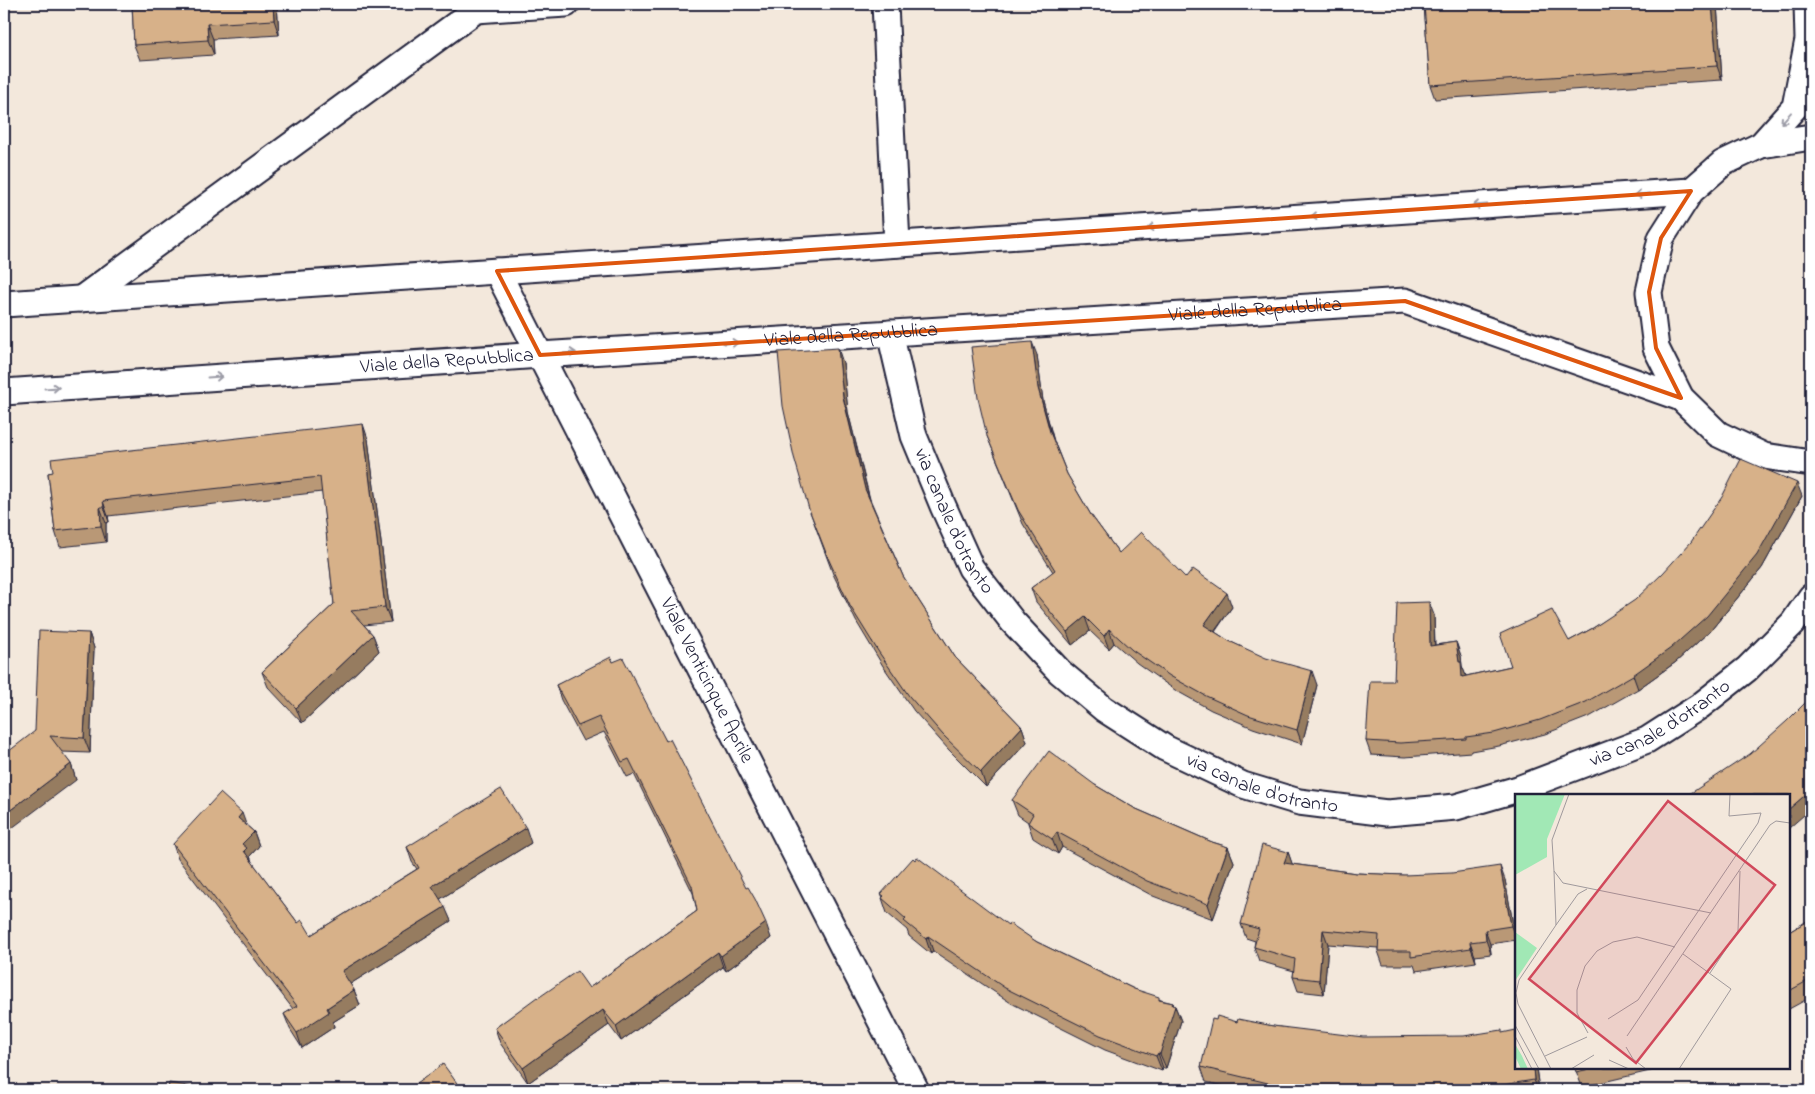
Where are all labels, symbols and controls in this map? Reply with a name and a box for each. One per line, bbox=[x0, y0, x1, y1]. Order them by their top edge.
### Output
one-way arrow bbox=[1780, 111, 1791, 124]
one-way arrow bbox=[1634, 189, 1650, 199]
one-way arrow bbox=[1472, 200, 1488, 209]
one-way arrow bbox=[1310, 211, 1326, 220]
one-way arrow bbox=[1148, 222, 1164, 231]
street label: Viale della Repubblica bbox=[1167, 290, 1343, 330]
street label: Viale della Repubblica bbox=[762, 316, 939, 356]
one-way arrow bbox=[723, 338, 739, 347]
street label: Viale della Repubblica bbox=[358, 341, 535, 382]
one-way arrow bbox=[560, 349, 576, 358]
one-way arrow bbox=[206, 373, 222, 382]
one-way arrow bbox=[44, 384, 60, 393]
street label: via canale d'otranto bbox=[906, 444, 1001, 601]
street label: Viale Venticinque Aprile bbox=[652, 592, 761, 768]
street label: via canale d'otranto bbox=[1585, 672, 1737, 775]
street label: via canale d'otranto bbox=[1181, 746, 1340, 821]
inset map bbox=[1515, 794, 1790, 1069]

